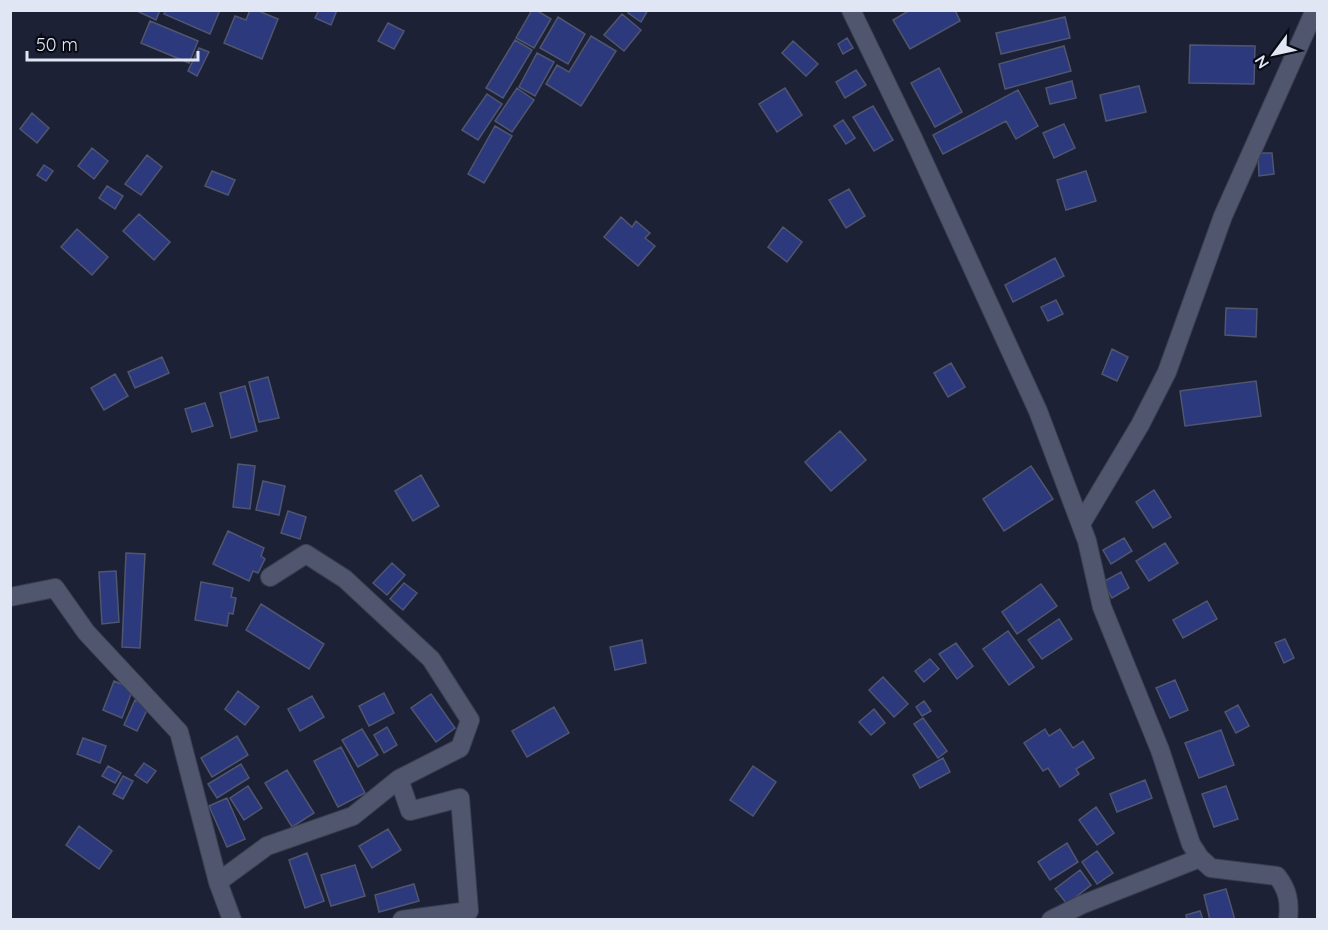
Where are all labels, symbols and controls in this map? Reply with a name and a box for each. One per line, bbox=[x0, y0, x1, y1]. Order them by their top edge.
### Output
scale bar bbox=[27, 24, 198, 62]
north arrow bbox=[1244, 24, 1304, 84]
text: 50 m bbox=[36, 33, 78, 56]
text: N bbox=[1250, 52, 1273, 73]

